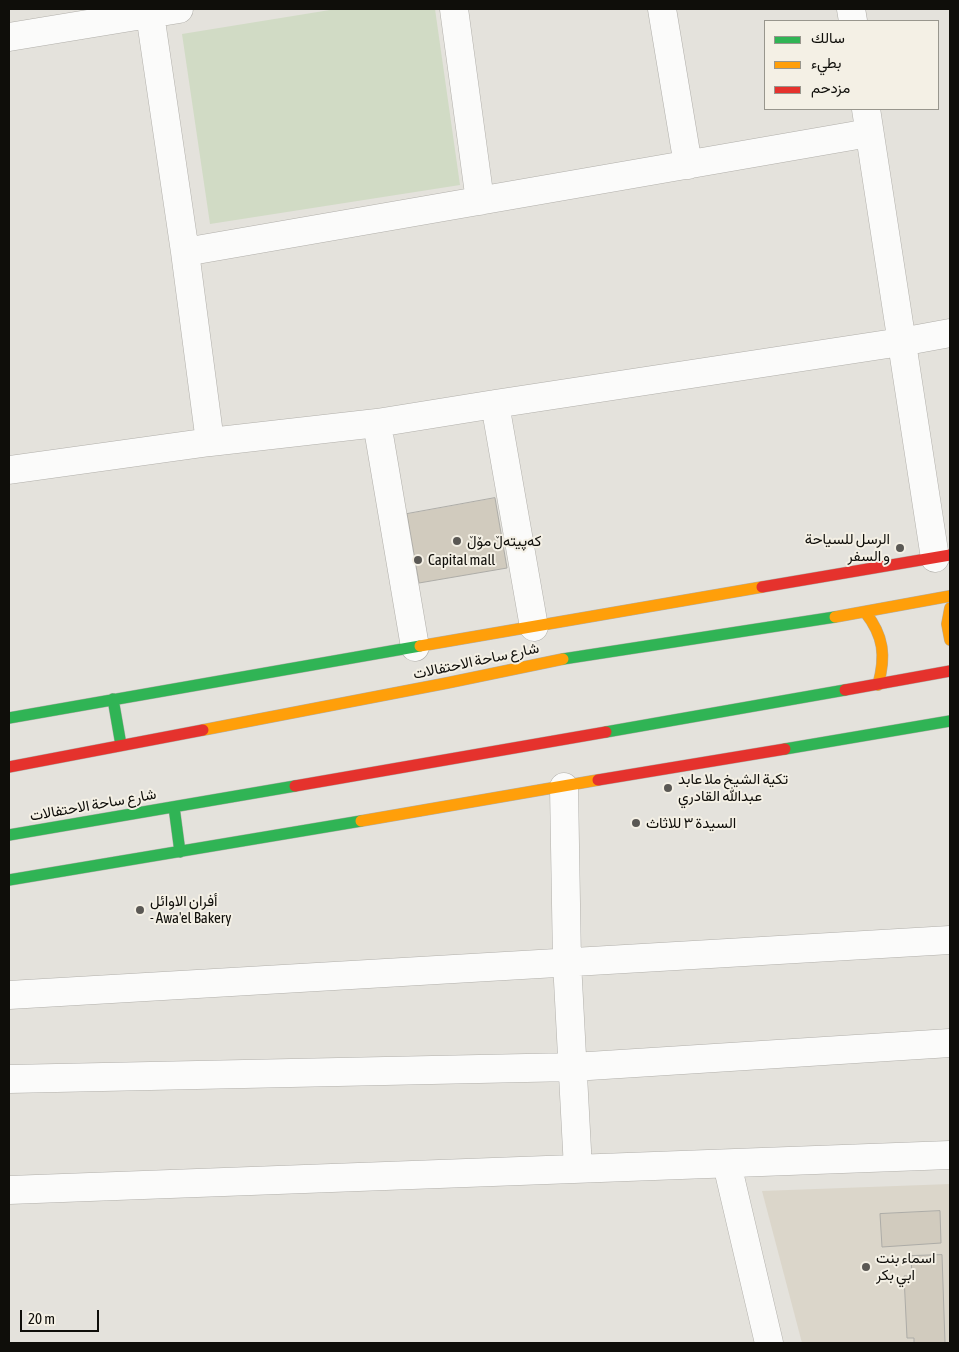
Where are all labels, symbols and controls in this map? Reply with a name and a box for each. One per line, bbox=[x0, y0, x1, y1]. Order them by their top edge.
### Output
legend bbox=[764, 20, 939, 110]
text: سالك bbox=[811, 29, 845, 46]
text: بطيء bbox=[811, 54, 841, 71]
text: مزدحم bbox=[811, 79, 850, 96]
place label: الرسل للسياحة و السفر bbox=[805, 530, 890, 565]
place label: کەپیتەڵ مۆڵ bbox=[467, 532, 541, 550]
marker: کەپیتەڵ مۆڵ bbox=[451, 535, 463, 547]
marker: الرسل للسياحة و السفر bbox=[894, 542, 906, 554]
place label: Capital mall bbox=[428, 551, 495, 569]
marker: Capital mall bbox=[412, 554, 424, 566]
street label: شارع ساحة الاحتفالات bbox=[411, 639, 541, 683]
place label: تكية الشيخ ملا عابد عبدالله القادري bbox=[678, 770, 788, 805]
marker: تكية الشيخ ملا عابد عبدالله القادري bbox=[662, 782, 674, 794]
street label: شارع ساحة الاحتفالات bbox=[28, 785, 158, 825]
place label: السيدة ٣ للاثاث bbox=[646, 814, 736, 832]
marker: السيدة ٣ للاثاث bbox=[630, 817, 642, 829]
place label: أفران الاوائل - Awa'el Bakery bbox=[150, 892, 231, 927]
marker: أفران الاوائل - Awa'el Bakery bbox=[134, 904, 146, 916]
place label: اسماء بنت ابي بكر bbox=[876, 1249, 935, 1284]
marker: اسماء بنت ابي بكر bbox=[860, 1261, 872, 1273]
scale bar bbox=[22, 1300, 101, 1332]
text: 20 m bbox=[28, 1310, 55, 1327]

